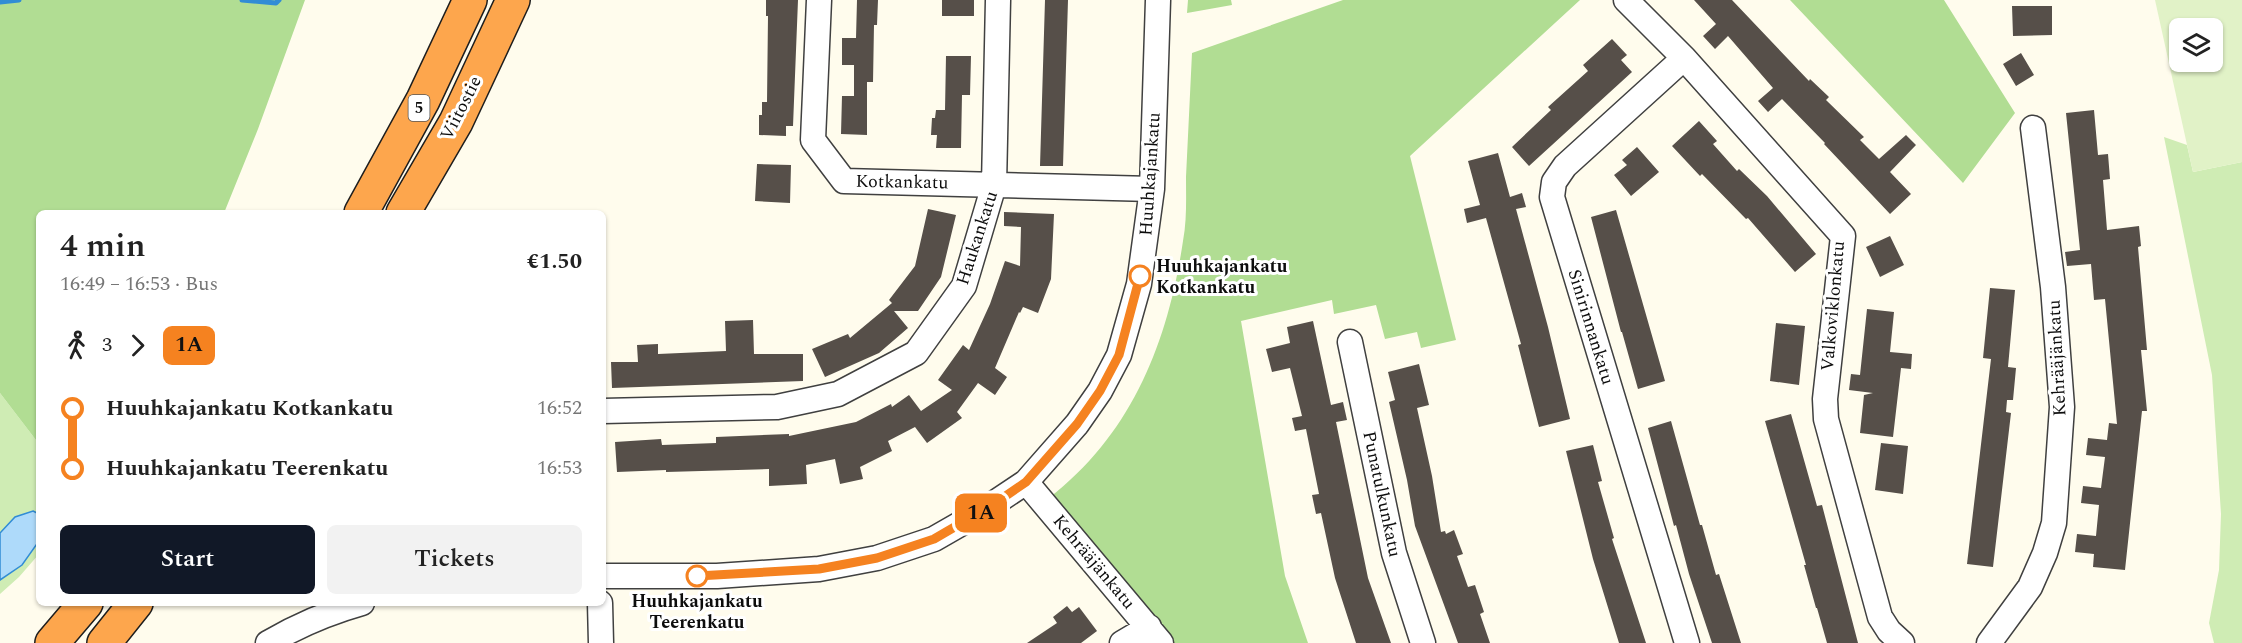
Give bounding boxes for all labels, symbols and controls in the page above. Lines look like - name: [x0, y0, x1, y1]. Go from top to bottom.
- map controls: [2169, 18, 2223, 72]
- button: layers: [2169, 18, 2223, 72]
- street label: Viitostie: [433, 71, 489, 145]
- road number: 5: [408, 95, 430, 121]
- street label: Huuhkajankatu: [1132, 111, 1168, 237]
- street label: Kotkankatu: [855, 168, 949, 196]
- street label: Haukankatu: [949, 187, 1005, 289]
- text: 4 min: [60, 221, 146, 271]
- street label: Valkoviklonkatu: [1814, 240, 1852, 372]
- text: €1.50: [527, 245, 582, 278]
- place label: Huuhkajankatu Kotkankatu: [1156, 253, 1288, 301]
- marker: Huuhkajankatu Kotkankatu: [1129, 265, 1151, 287]
- street label: Sinirinnankatu: [1561, 266, 1621, 388]
- text: 16:49 – 16:53 · Bus: [60, 269, 218, 299]
- street label: Kehrääjänkatu: [2040, 299, 2074, 417]
- icon: walk: [60, 329, 93, 362]
- icon: forward: [121, 329, 154, 362]
- text: 1A: [175, 329, 203, 361]
- text: 3: [102, 330, 112, 360]
- text: Huuhkajankatu Kotkankatu: [106, 392, 393, 425]
- text: 16:52: [537, 393, 582, 423]
- street label: Punatulkunkatu: [1355, 429, 1409, 559]
- text: Huuhkajankatu Teerenkatu: [106, 452, 388, 485]
- text: 16:53: [537, 453, 582, 483]
- line badge: 1A: [954, 494, 1008, 532]
- text: 1A: [967, 497, 995, 529]
- street label: Kehrääjänkatu: [1046, 509, 1142, 615]
- button: Start: [60, 525, 315, 594]
- button: Tickets: [327, 525, 582, 594]
- marker: Huuhkajankatu Teerenkatu: [686, 565, 708, 587]
- place label: Huuhkajankatu Teerenkatu: [631, 588, 763, 636]

